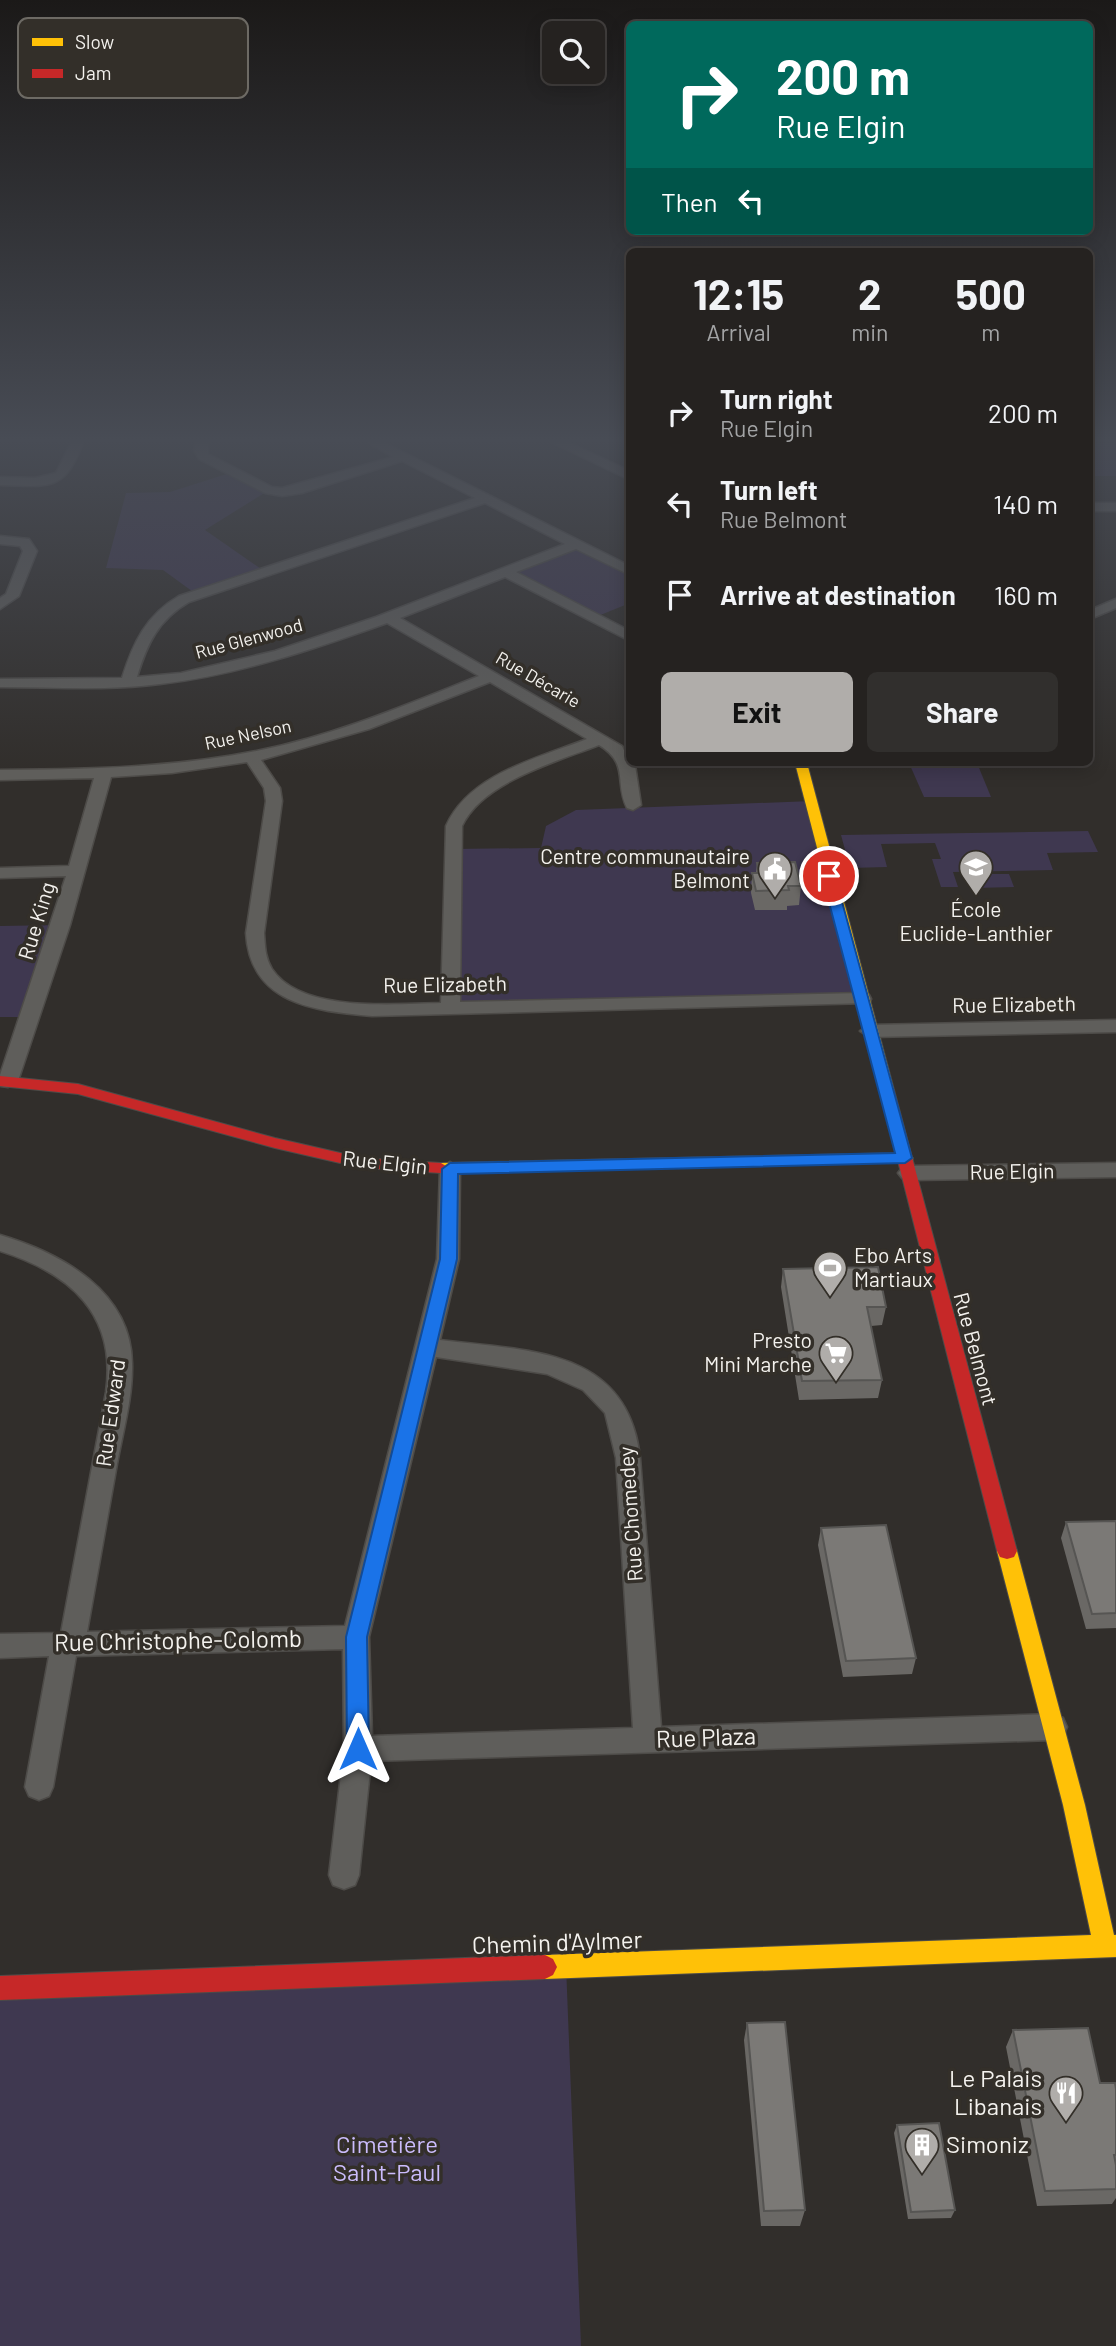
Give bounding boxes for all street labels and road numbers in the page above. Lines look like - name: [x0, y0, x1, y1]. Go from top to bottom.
- street label: Rue Glenwood: [193, 613, 305, 663]
- street label: Rue Décarie: [492, 646, 585, 712]
- street label: Rue Nelson: [202, 714, 293, 754]
- street label: Rue King: [12, 879, 59, 963]
- street label: Rue Elizabeth: [383, 970, 507, 997]
- street label: Rue Elizabeth: [952, 990, 1076, 1017]
- street label: Rue Elgin: [342, 1145, 429, 1178]
- street label: Rue Elgin: [969, 1157, 1055, 1184]
- street label: Rue Belmont: [949, 1289, 1004, 1408]
- street label: Rue Edward: [90, 1357, 129, 1468]
- street label: Rue Chomedey: [612, 1445, 647, 1582]
- street label: Rue Christophe-Colomb: [54, 1623, 302, 1656]
- street label: Rue Plaza: [655, 1720, 756, 1753]
- street label: Chemin d'Aylmer: [471, 1924, 643, 1959]

